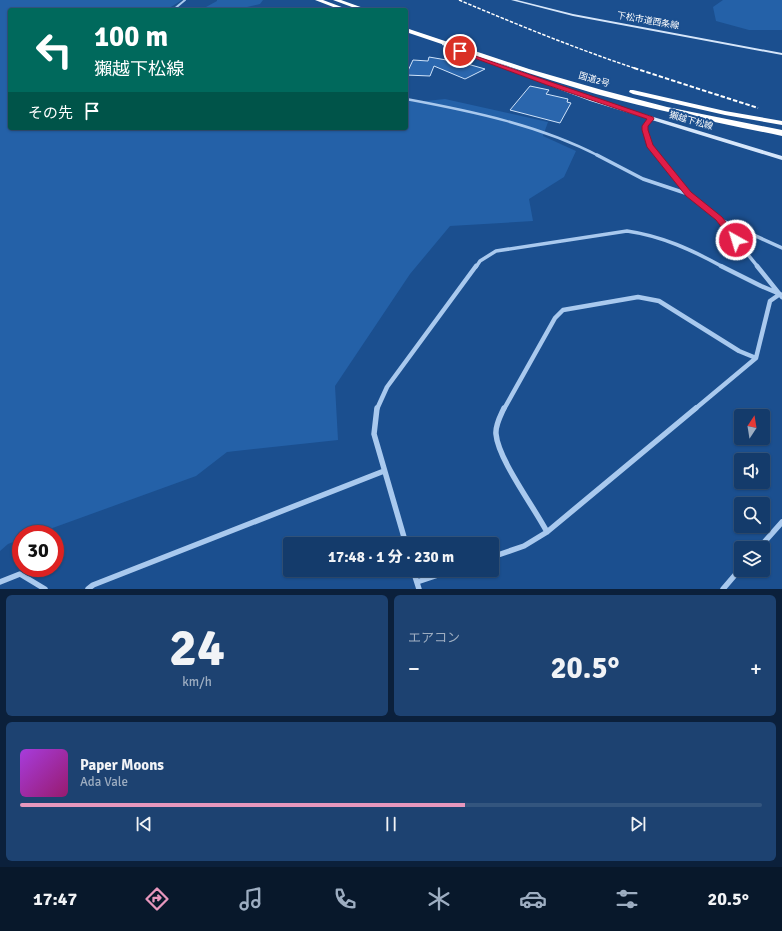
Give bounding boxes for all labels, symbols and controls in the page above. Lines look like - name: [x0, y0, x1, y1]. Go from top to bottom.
- street label: 下松市道西条線: [616, 10, 681, 32]
- text: 100 m: [94, 20, 168, 54]
- icon: left: [28, 24, 80, 76]
- pin: [443, 34, 477, 68]
- icon: arrive: [449, 40, 471, 62]
- text: 獺越下松線: [94, 58, 184, 80]
- street label: 国道2号: [577, 70, 611, 90]
- icon: arrive: [81, 100, 103, 122]
- text: その先: [28, 104, 73, 122]
- street label: 獺越下松線: [668, 110, 715, 133]
- position arrow: [715, 219, 757, 261]
- north arrow: [734, 409, 770, 445]
- map controls: [734, 409, 770, 577]
- button: sound: [734, 453, 770, 489]
- button: search: [734, 497, 770, 533]
- speed limit sign: 30: [12, 525, 64, 577]
- button: layers: [734, 541, 770, 577]
- text: 17:48 · 1 分 · 230 m: [328, 548, 454, 566]
- text: 24: [169, 616, 225, 680]
- text: エアコン: [408, 630, 460, 646]
- text: 20.5°: [550, 650, 620, 687]
- text: −: [408, 655, 420, 682]
- text: +: [750, 655, 762, 682]
- text: km/h: [182, 674, 212, 690]
- text: Paper Moons: [80, 756, 164, 774]
- text: Ada Vale: [80, 774, 128, 790]
- icon: previous: [133, 813, 155, 835]
- icon: pause: [380, 813, 402, 835]
- icon: next: [627, 813, 649, 835]
- icon: directions: [143, 885, 171, 913]
- icon: music: [237, 885, 265, 913]
- icon: phone: [331, 885, 359, 913]
- icon: climate: [425, 885, 453, 913]
- icon: car: [519, 885, 547, 913]
- icon: filters: [613, 885, 641, 913]
- text: 17:47: [33, 888, 77, 910]
- text: 20.5°: [707, 888, 749, 910]

